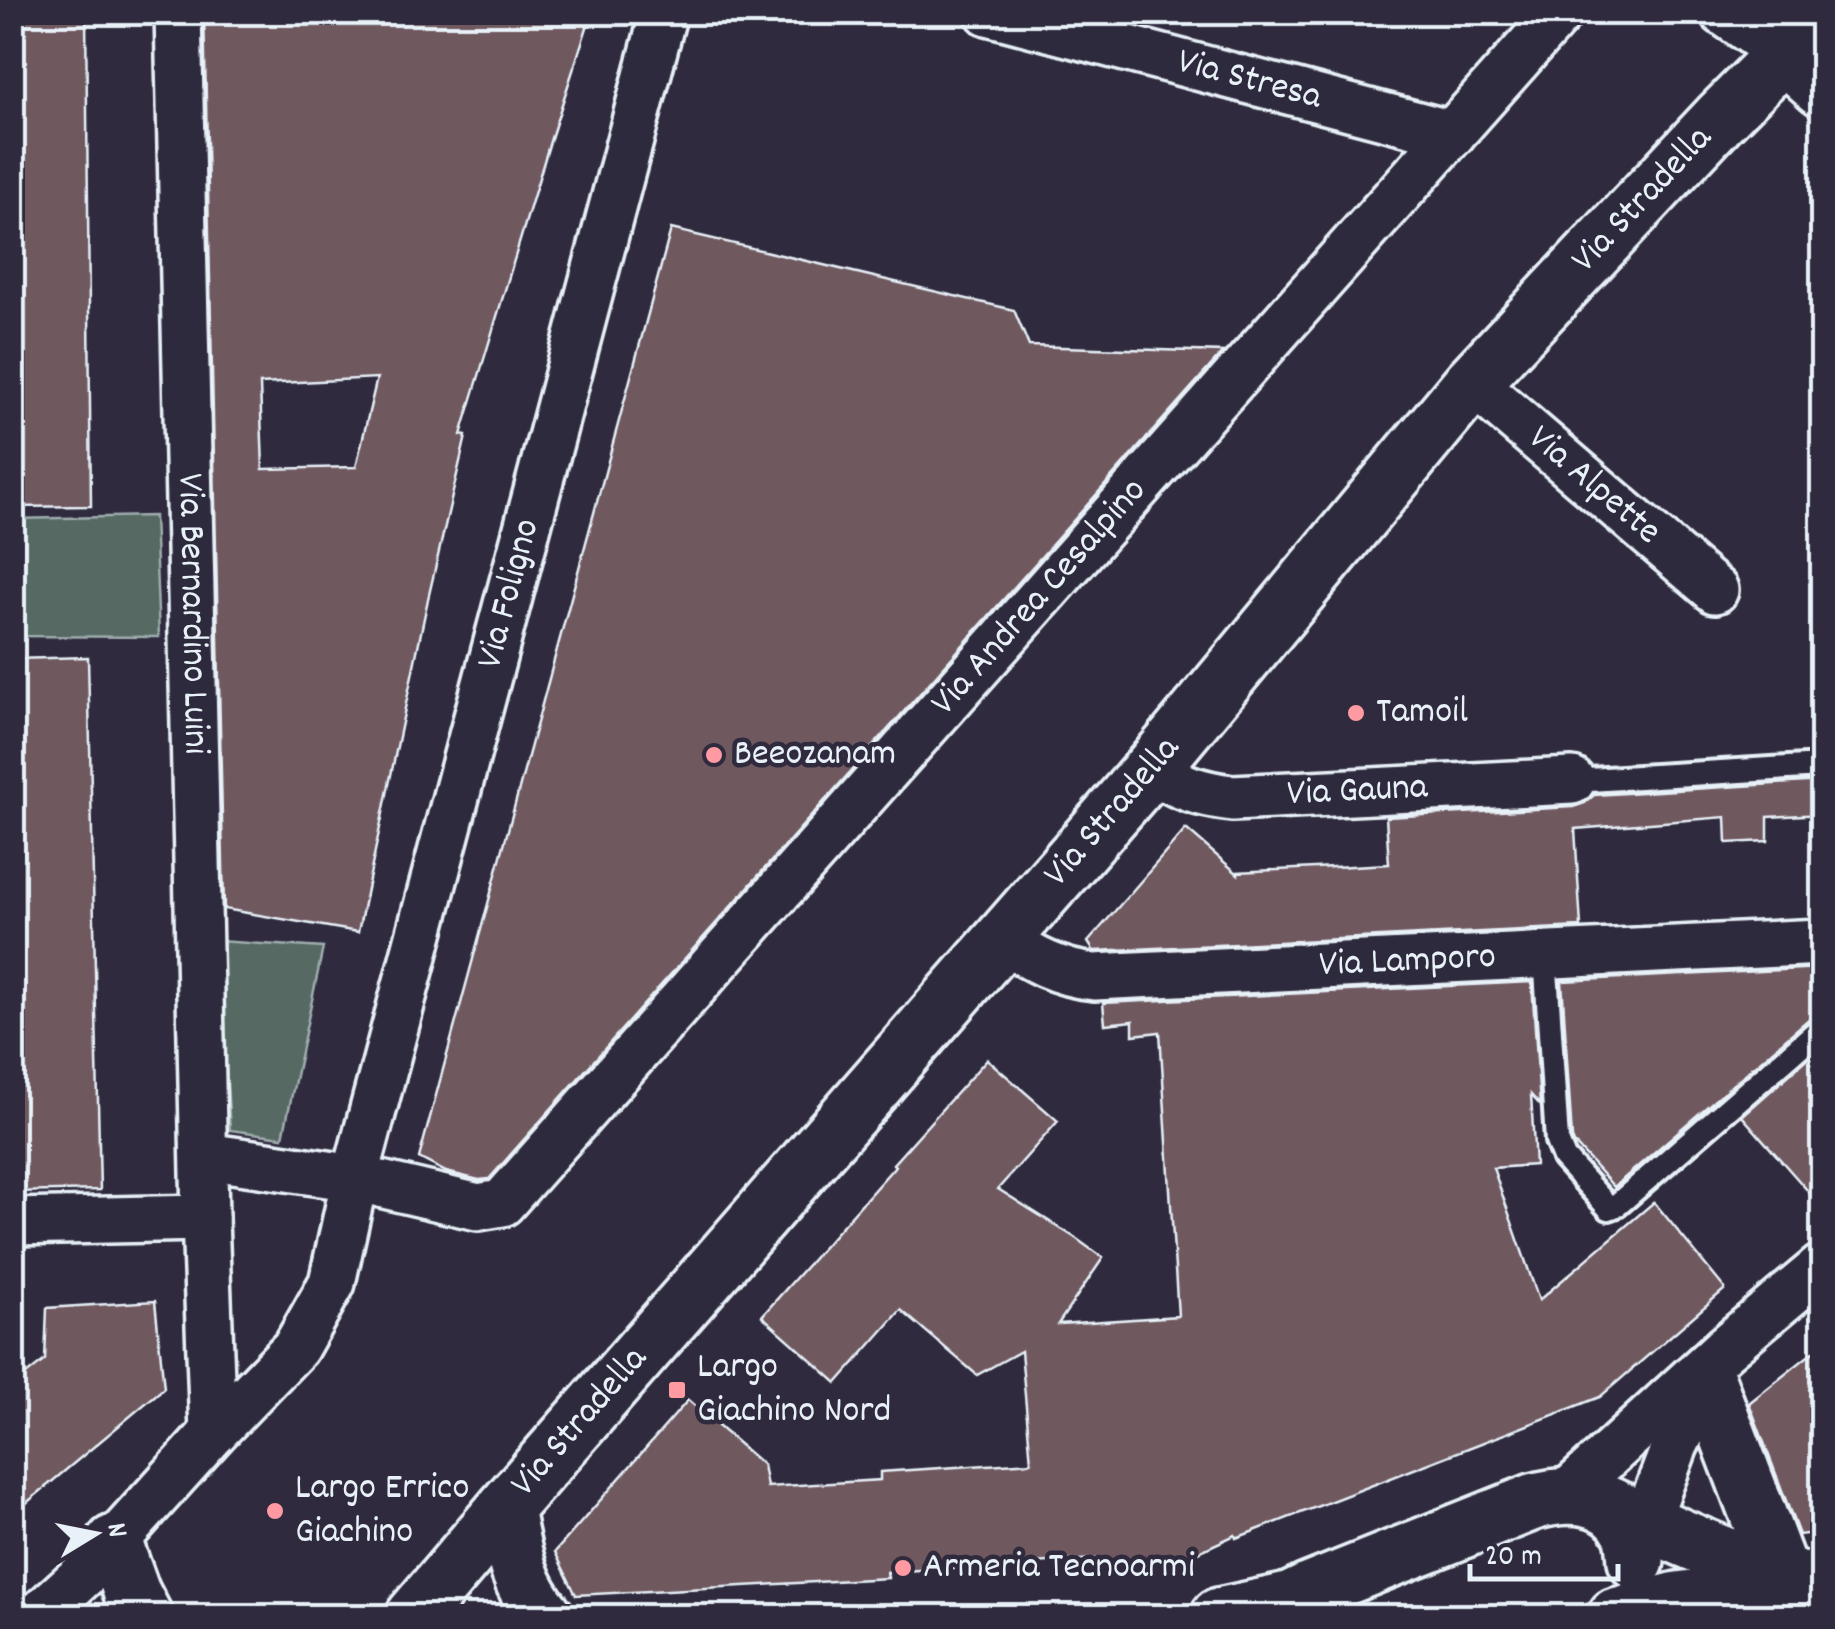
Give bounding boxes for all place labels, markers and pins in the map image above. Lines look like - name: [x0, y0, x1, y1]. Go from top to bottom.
- place label: Tamoil: [1376, 686, 1468, 741]
- marker: Tamoil: [1345, 702, 1367, 724]
- place label: Beeozanam: [734, 728, 896, 783]
- marker: Beeozanam: [703, 744, 725, 766]
- place label: Largo Giachino Nord: [697, 1341, 891, 1440]
- marker: Largo Giachino Nord: [666, 1379, 688, 1401]
- place label: Largo Errico Giachino: [295, 1462, 469, 1561]
- marker: Largo Errico Giachino: [264, 1500, 286, 1522]
- place label: Armeria Tecnoarmi: [923, 1541, 1195, 1596]
- marker: Armeria Tecnoarmi: [892, 1557, 914, 1579]

